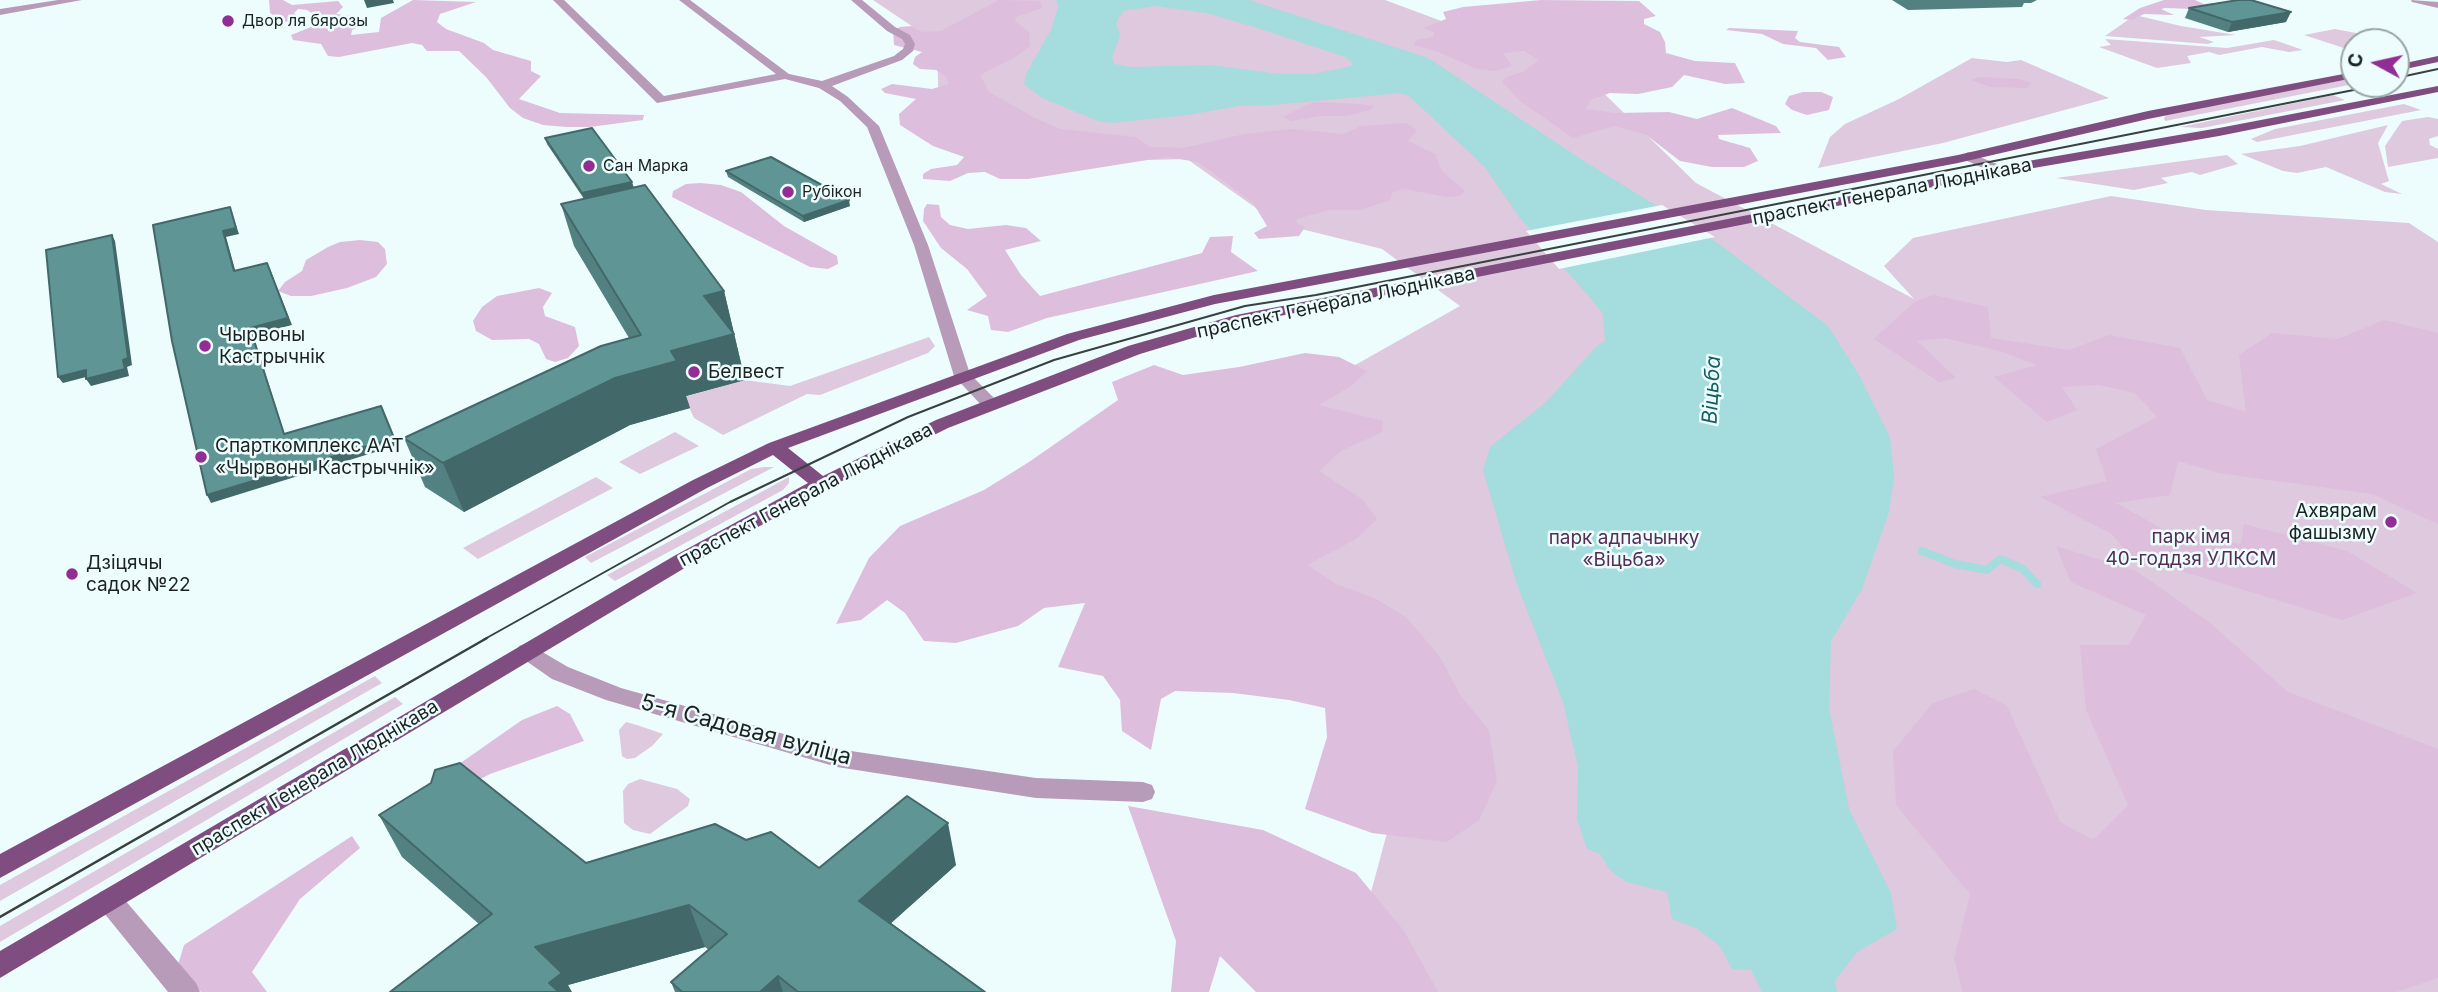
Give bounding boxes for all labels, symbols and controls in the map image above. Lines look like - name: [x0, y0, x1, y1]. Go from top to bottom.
- place label: Двор ля бярозы: [242, 11, 368, 31]
- marker: Двор ля бярозы: [220, 13, 236, 29]
- north arrow: [2340, 28, 2410, 98]
- text: С: [2343, 52, 2368, 69]
- street label: праспект Генерала Люднікава: [1750, 154, 2034, 230]
- place label: Сан Марка: [603, 156, 689, 176]
- marker: Сан Марка: [581, 158, 597, 174]
- place label: Рубікон: [802, 182, 862, 202]
- marker: Рубікон: [780, 184, 796, 200]
- street label: праспект Генерала Люднікава: [1195, 262, 1477, 344]
- place label: Чырвоны Кастрычнік: [219, 324, 325, 368]
- marker: Чырвоны Кастрычнік: [197, 338, 213, 354]
- water label: Віцьба: [1698, 355, 1726, 425]
- place label: Белвест: [708, 361, 784, 383]
- marker: Белвест: [686, 364, 702, 380]
- street label: праспект Генерала Люднікава: [675, 418, 937, 572]
- place label: Спарткомплекс ААТ «Чырвоны Кастрычнік»: [215, 435, 435, 479]
- marker: Спарткомплекс ААТ «Чырвоны Кастрычнік»: [193, 449, 209, 465]
- place label: Ахвярам фашызму: [2289, 500, 2377, 544]
- marker: Ахвярам фашызму: [2383, 514, 2399, 530]
- park label: парк імя 40-годдзя УЛКСМ: [2106, 526, 2276, 570]
- park label: парк адпачынку «Віцьба»: [1549, 527, 1699, 571]
- place label: Дзіцячы садок №22: [86, 552, 191, 596]
- marker: Дзіцячы садок №22: [64, 566, 80, 582]
- street label: 5-я Садовая вуліца: [638, 689, 854, 771]
- street label: праспект Генерала Люднікава: [187, 695, 443, 861]

